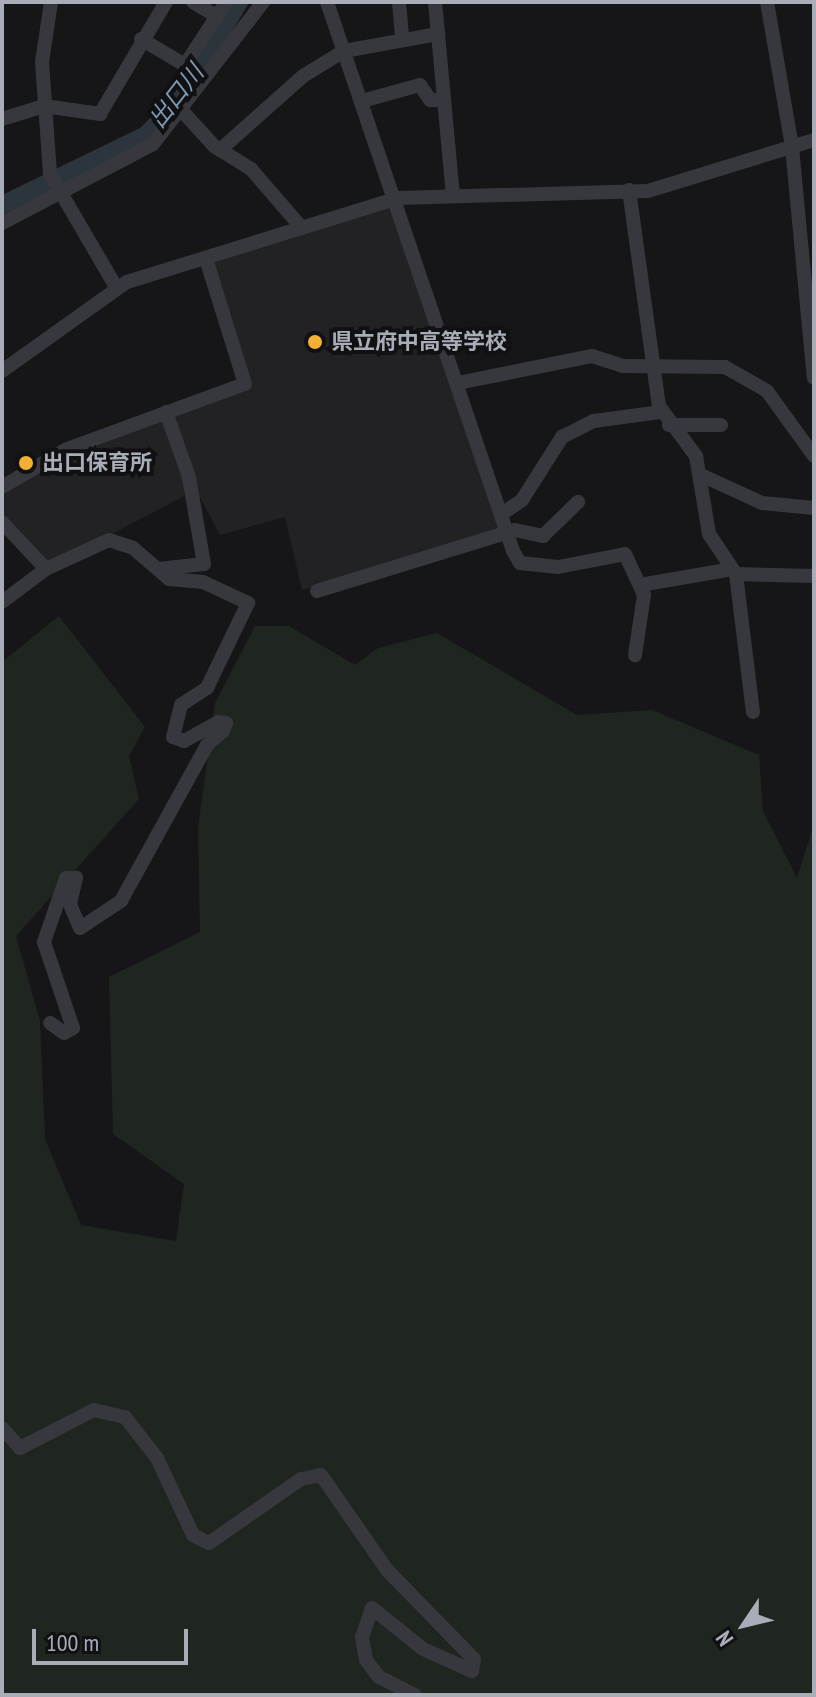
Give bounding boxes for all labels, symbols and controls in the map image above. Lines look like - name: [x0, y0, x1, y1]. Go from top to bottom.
- water label: 出口川: [142, 59, 210, 133]
- place label: 県立府中高等学校: [331, 329, 507, 355]
- marker: 県立府中高等学校: [306, 333, 324, 351]
- place label: 出口保育所: [42, 450, 152, 476]
- marker: 出口保育所: [17, 454, 35, 472]
- north arrow: [704, 1585, 784, 1665]
- scale bar: [36, 1613, 192, 1663]
- text: N: [709, 1626, 739, 1652]
- text: 100 m: [46, 1627, 99, 1658]

